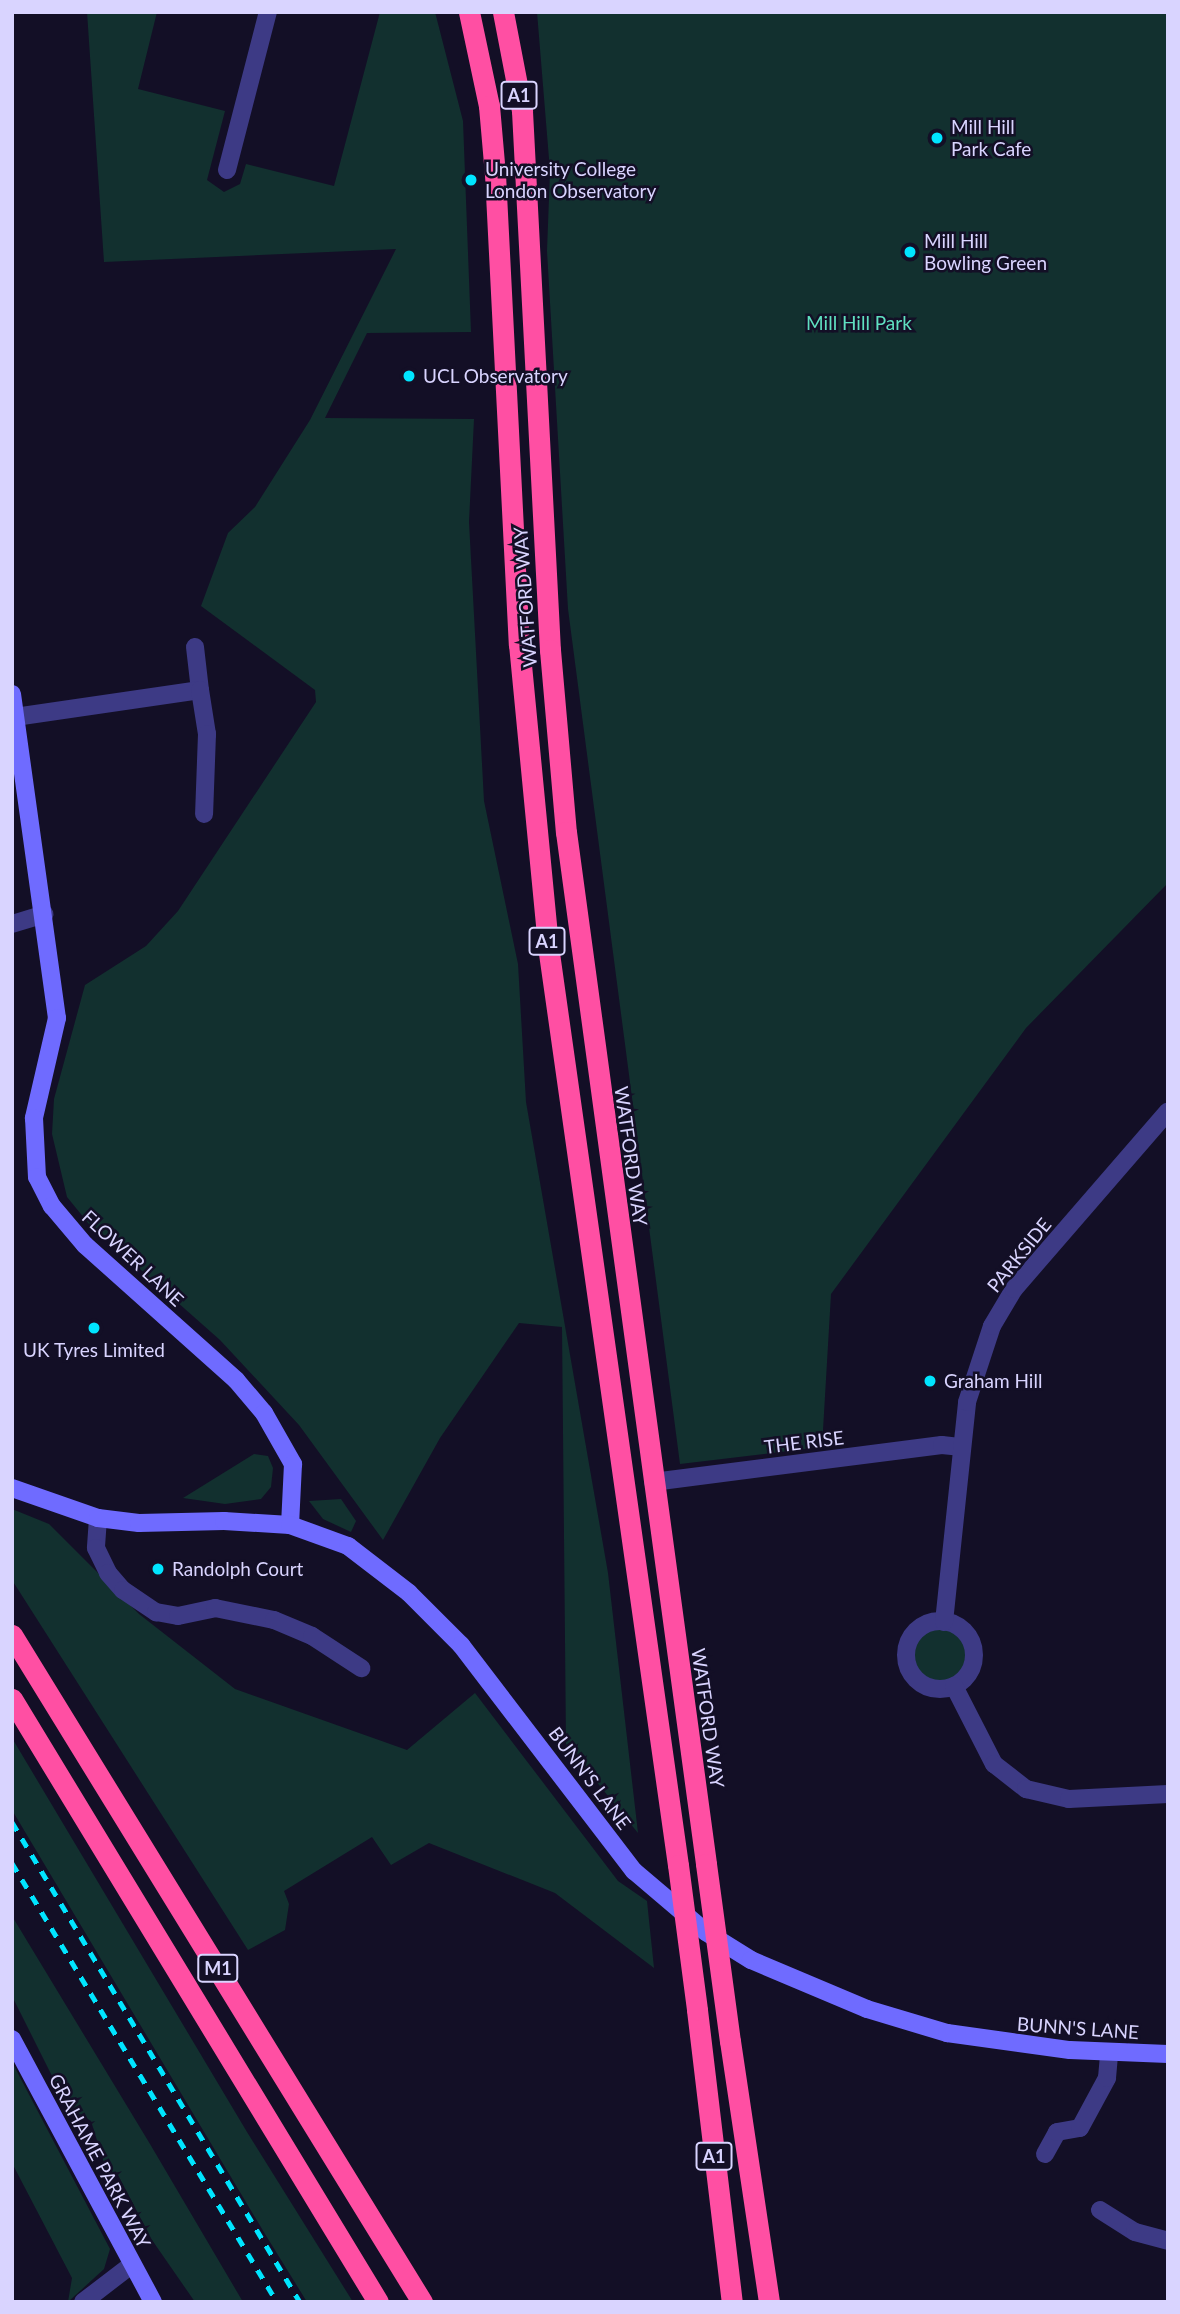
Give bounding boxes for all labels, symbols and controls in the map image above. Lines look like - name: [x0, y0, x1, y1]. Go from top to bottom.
- road number: A1: [500, 80, 538, 110]
- place label: Mill Hill Park Cafe: [951, 116, 1031, 160]
- marker: Mill Hill Park Cafe: [929, 130, 945, 146]
- place label: University College London Observatory: [485, 158, 656, 202]
- marker: University College London Observatory: [463, 172, 479, 188]
- place label: Mill Hill Bowling Green: [924, 230, 1047, 274]
- marker: Mill Hill Bowling Green: [902, 244, 918, 260]
- park label: Mill Hill Park: [806, 312, 912, 334]
- place label: UCL Observatory: [423, 365, 568, 387]
- marker: UCL Observatory: [401, 368, 417, 384]
- street label: WATFORD WAY: [509, 526, 541, 668]
- road number: A1: [528, 926, 566, 956]
- street label: WATFORD WAY: [610, 1085, 652, 1227]
- street label: FLOWER LANE: [78, 1205, 188, 1311]
- street label: PARKSIDE: [982, 1213, 1056, 1297]
- marker: UK Tyres Limited: [86, 1320, 102, 1336]
- place label: UK Tyres Limited: [23, 1339, 165, 1361]
- place label: Graham Hill: [944, 1370, 1042, 1392]
- marker: Graham Hill: [922, 1373, 938, 1389]
- street label: THE RISE: [763, 1426, 845, 1458]
- place label: Randolph Court: [172, 1558, 303, 1580]
- marker: Randolph Court: [150, 1561, 166, 1577]
- street label: WATFORD WAY: [687, 1647, 729, 1789]
- street label: BUNN'S LANE: [544, 1722, 636, 1834]
- road number: M1: [197, 1954, 239, 1982]
- street label: BUNN'S LANE: [1016, 2012, 1140, 2044]
- street label: GRAHAME PARK WAY: [44, 2070, 156, 2252]
- road number: A1: [695, 2142, 733, 2170]

